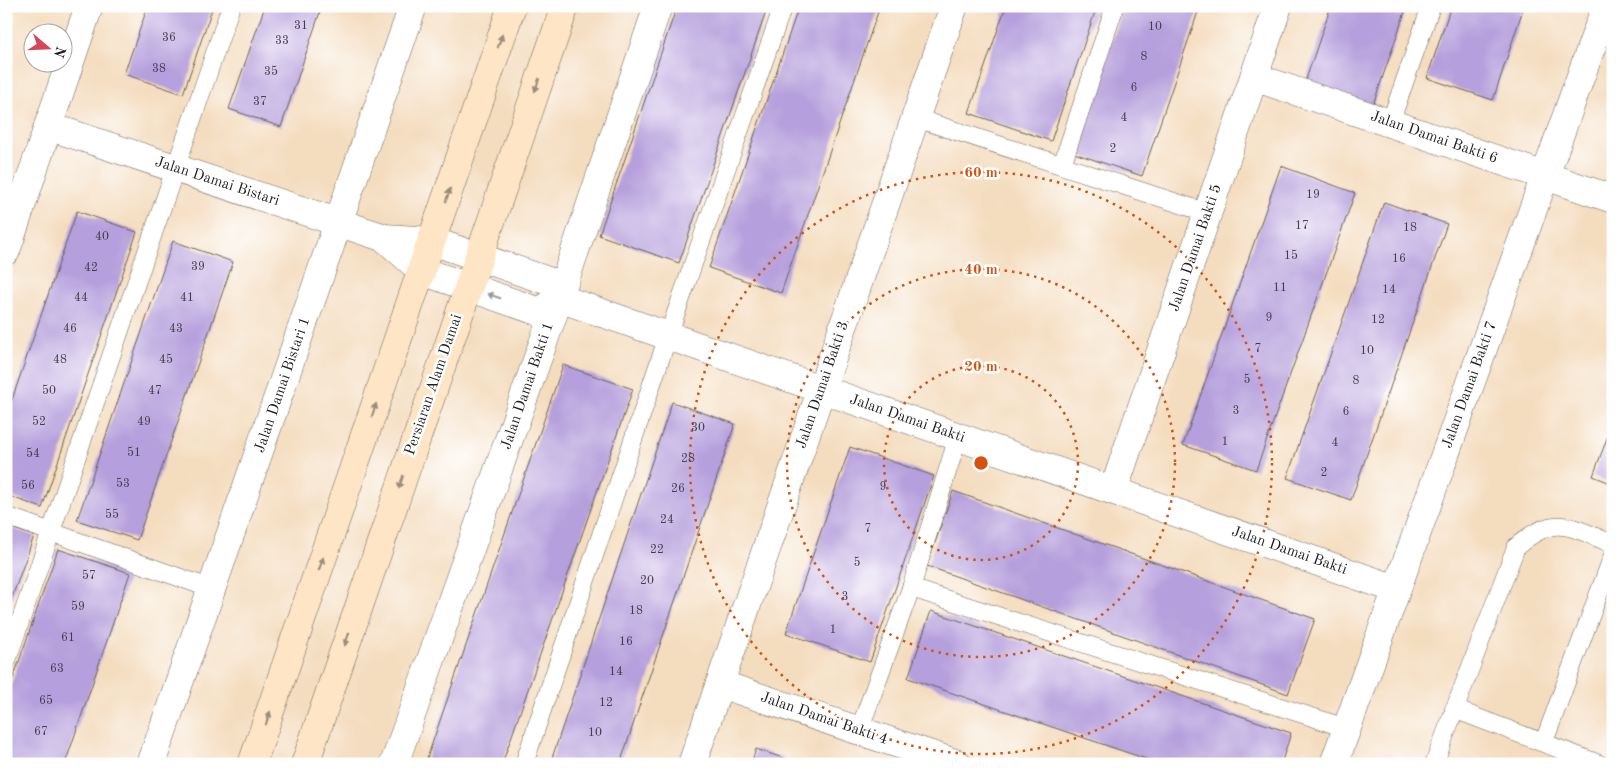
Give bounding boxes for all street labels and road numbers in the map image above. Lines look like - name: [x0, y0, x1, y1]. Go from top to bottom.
- street label: Jalan Damai Bakti 6: [1368, 109, 1500, 167]
- street label: Jalan Damai Bistari: [153, 155, 281, 209]
- street label: Jalan Damai Bakti 5: [1167, 182, 1225, 314]
- street label: Persiaran Alam Damai: [403, 313, 465, 457]
- street label: Jalan Damai Bistari 1: [253, 315, 313, 455]
- street label: Jalan Damai Bakti 3: [794, 319, 852, 451]
- street label: Jalan Damai Bakti 1: [499, 320, 557, 452]
- street label: Jalan Damai Bakti 7: [1440, 320, 1500, 450]
- street label: Jalan Damai Bakti: [847, 392, 967, 446]
- street label: Jalan Damai Bakti: [1229, 524, 1349, 578]
- street label: Jalan Damai Bakti 4: [758, 690, 890, 748]

